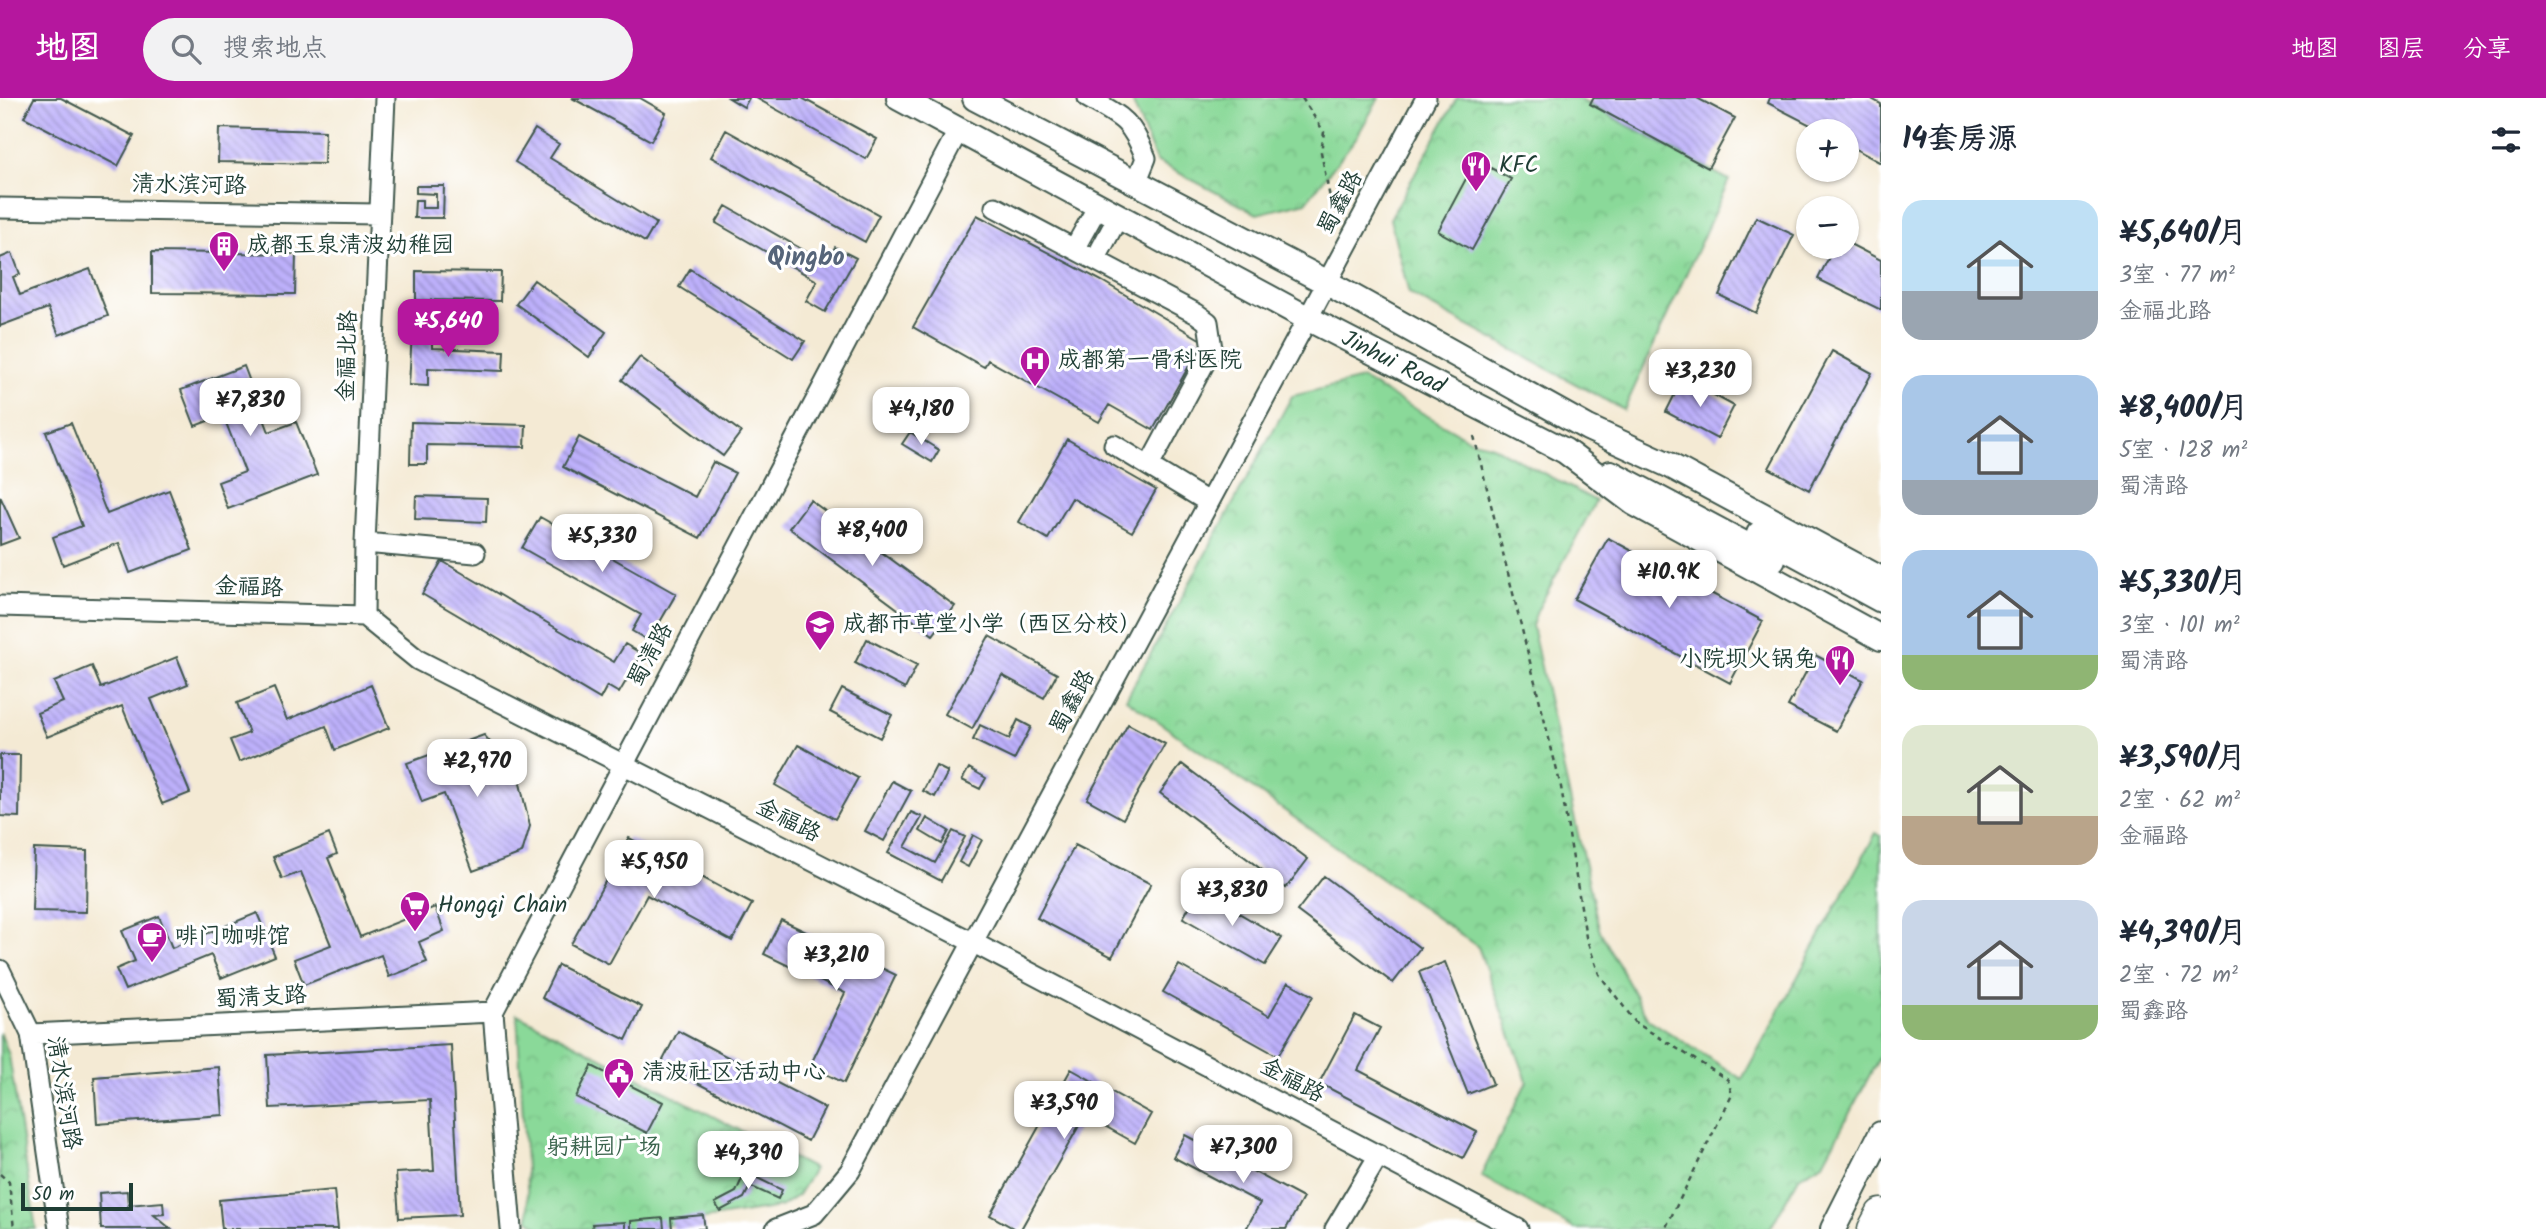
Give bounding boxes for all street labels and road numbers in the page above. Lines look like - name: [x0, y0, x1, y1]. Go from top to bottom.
- street label: 蜀鑫路: [1309, 164, 1373, 242]
- street label: 清水滨河路: [131, 167, 247, 205]
- street label: 金福北路: [328, 309, 368, 403]
- street label: Jinhui Road: [1335, 321, 1452, 405]
- street label: 金福路: [214, 569, 284, 607]
- street label: 蜀清路: [619, 616, 683, 694]
- street label: 蜀鑫路: [1041, 663, 1105, 741]
- street label: 金福路: [749, 789, 827, 853]
- street label: 蜀清支路: [214, 978, 308, 1018]
- street label: 清水滨河路: [36, 1033, 90, 1153]
- street label: 金福路: [1253, 1049, 1331, 1113]

